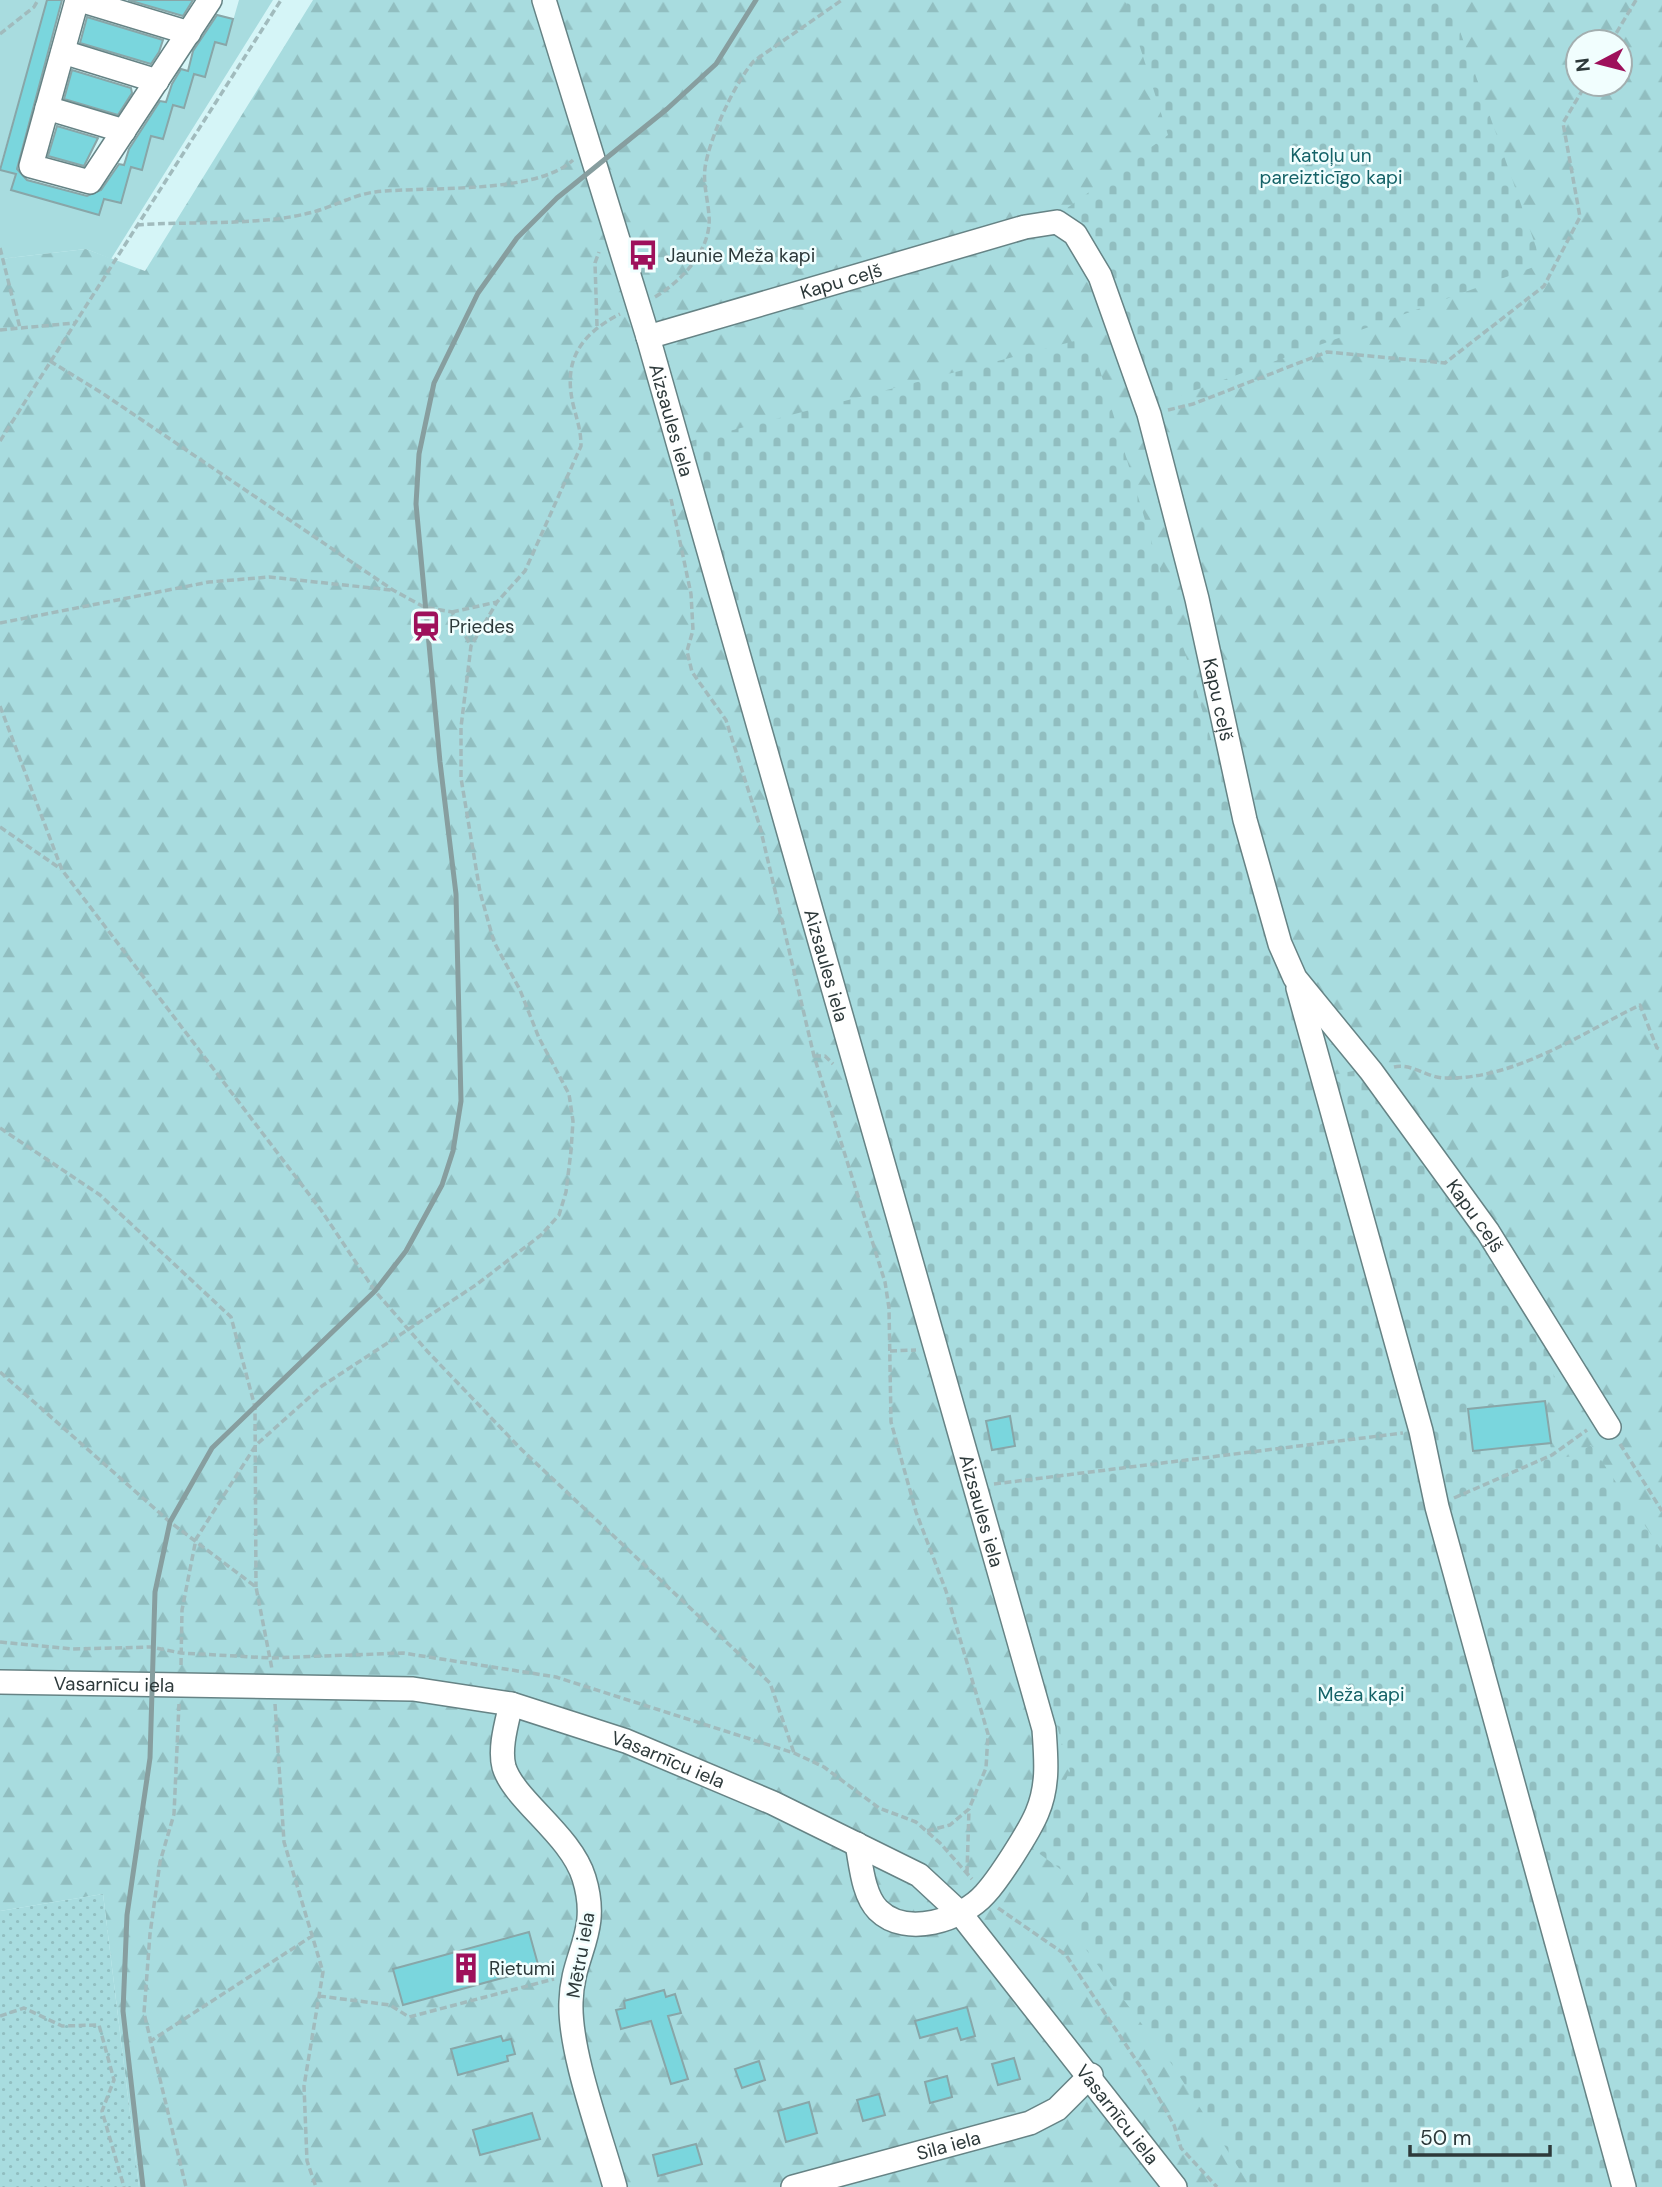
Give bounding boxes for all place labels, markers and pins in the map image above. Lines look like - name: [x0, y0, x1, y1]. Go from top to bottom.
- bus stop icon: Jaunie Meža kapi: [626, 238, 660, 272]
- place label: Jaunie Meža kapi: [666, 243, 815, 268]
- station icon: Priedes: [409, 609, 443, 643]
- place label: Priedes: [449, 614, 515, 639]
- building icon: Rietumi: [449, 1951, 483, 1985]
- place label: Rietumi: [489, 1956, 555, 1981]

